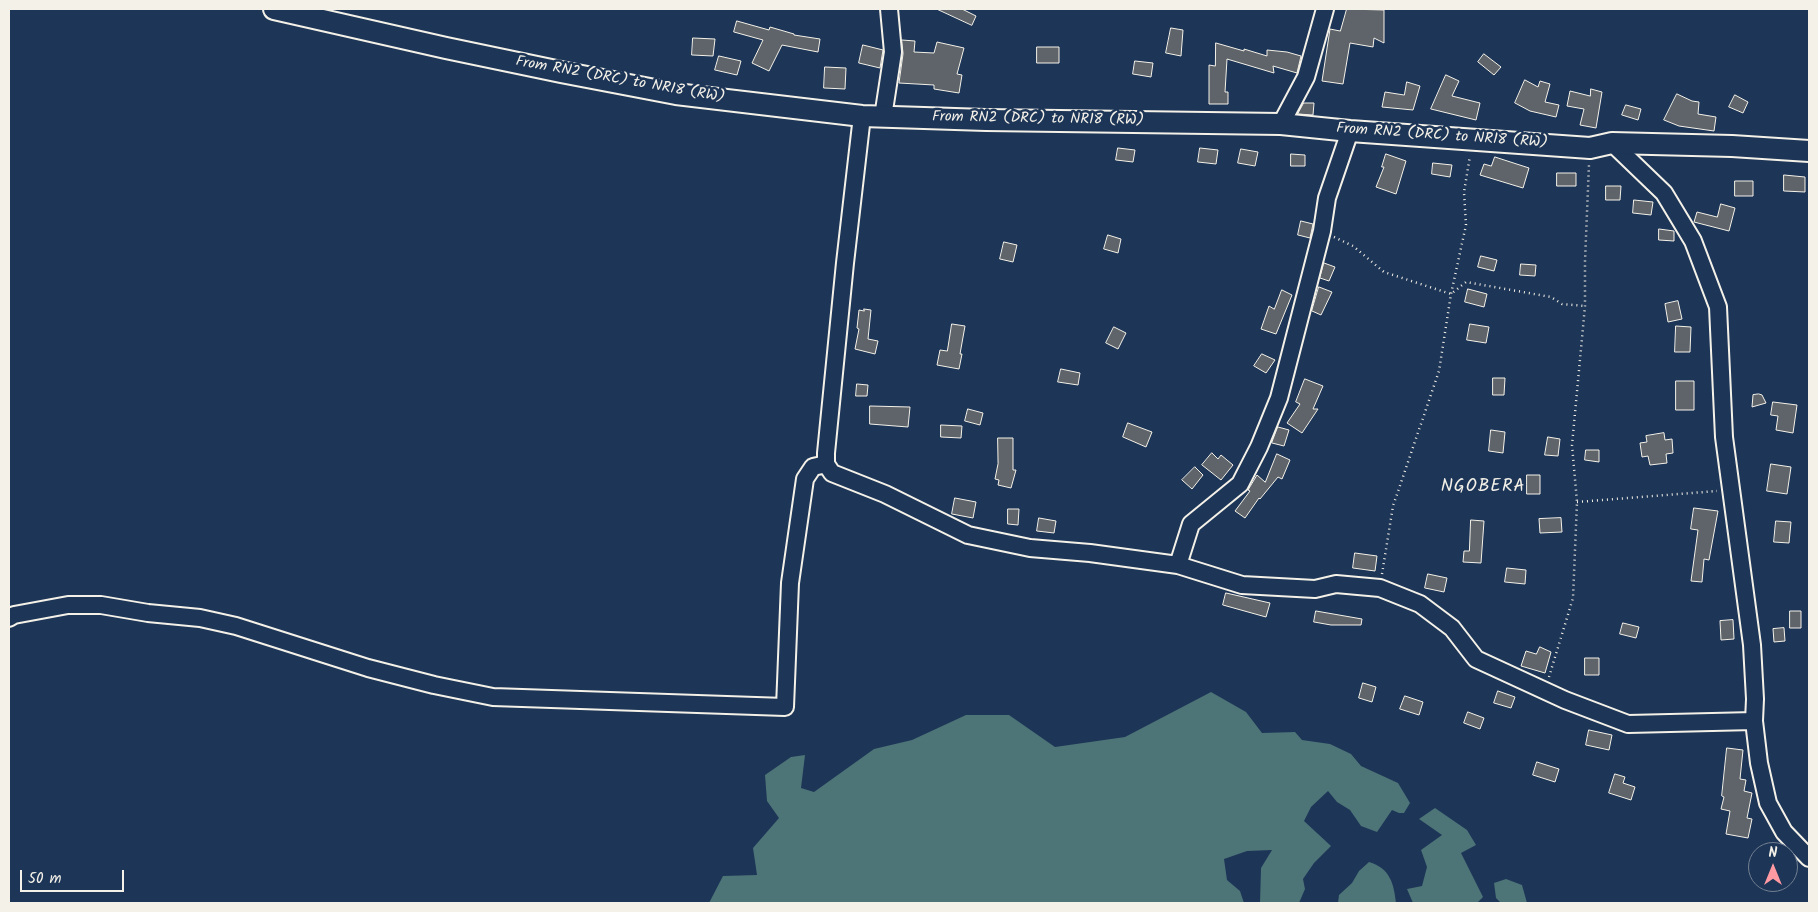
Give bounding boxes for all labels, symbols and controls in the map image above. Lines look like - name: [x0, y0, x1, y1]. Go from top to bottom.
- street label: From RN2 (DRC) to NR18 (RW): [514, 54, 726, 108]
- street label: From RN2 (DRC) to NR18 (RW): [932, 109, 1144, 131]
- street label: From RN2 (DRC) to NR18 (RW): [1336, 121, 1548, 153]
- district label: NGOBERA: [1440, 477, 1526, 499]
- north arrow: [1748, 842, 1798, 892]
- text: N: [1769, 842, 1777, 864]
- scale bar: [22, 860, 126, 892]
- text: 50 m: [28, 867, 62, 891]

